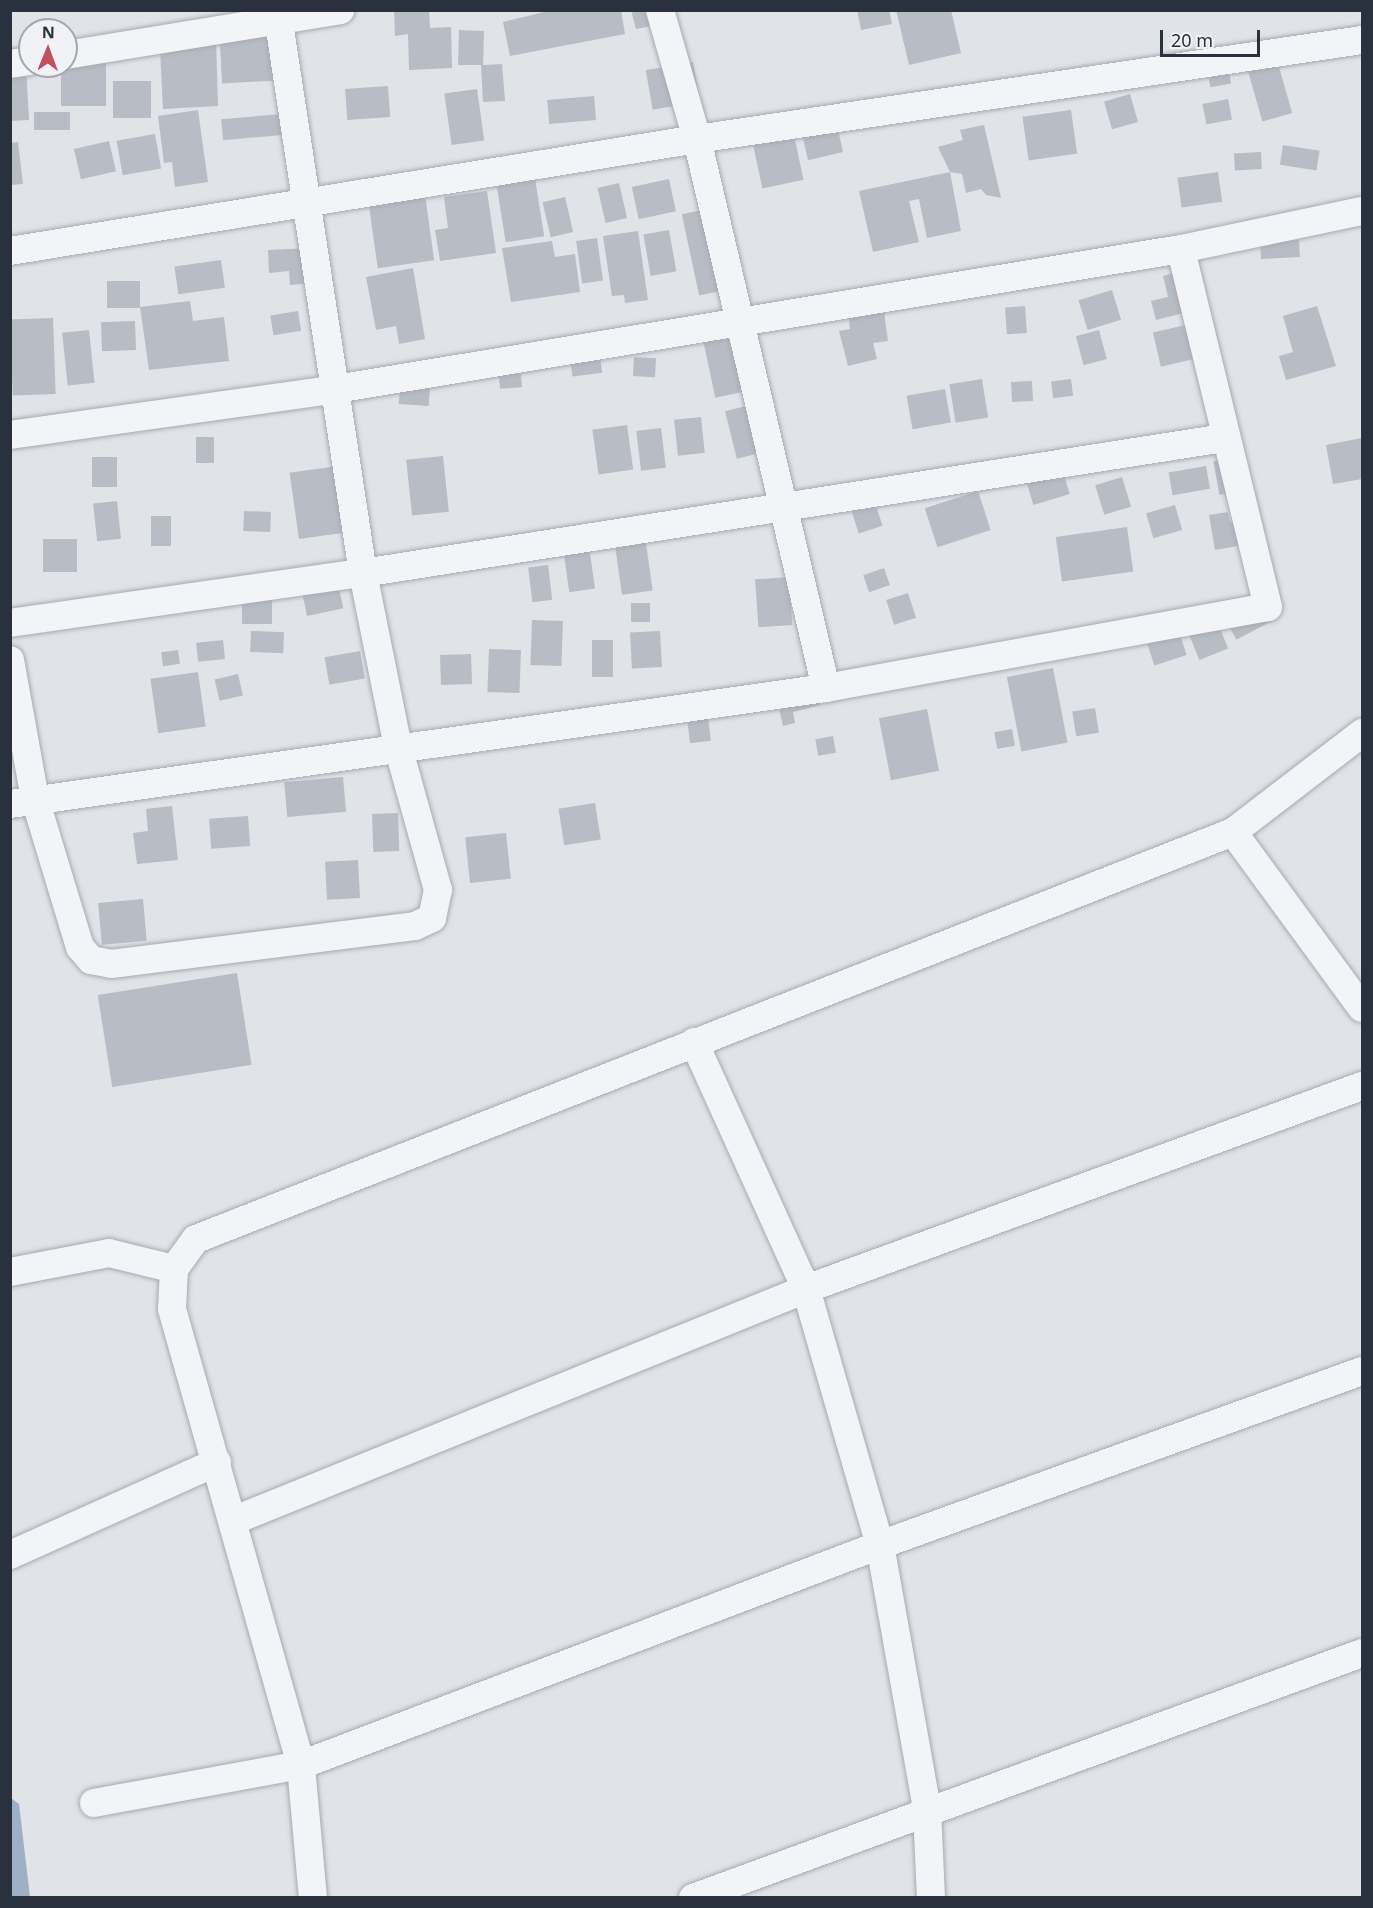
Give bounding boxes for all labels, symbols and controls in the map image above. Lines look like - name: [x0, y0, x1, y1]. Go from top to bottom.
- north arrow: [18, 18, 78, 78]
- scale bar: [1163, 18, 1264, 56]
- text: N: [42, 21, 55, 43]
- text: 20 m: [1171, 28, 1213, 52]

